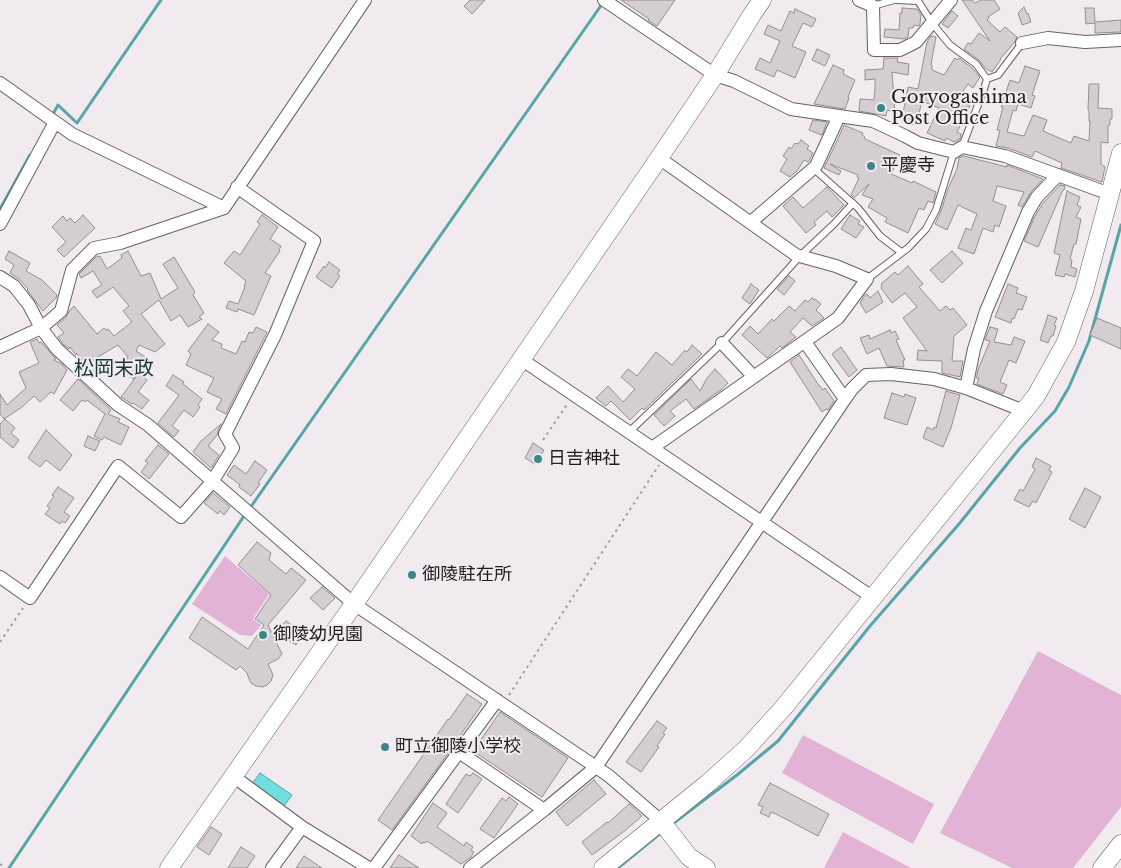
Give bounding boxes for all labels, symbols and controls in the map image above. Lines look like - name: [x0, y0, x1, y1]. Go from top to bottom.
- place label: Goryogashima Post Office: [891, 87, 1027, 130]
- marker: Goryogashima Post Office: [875, 102, 887, 114]
- place label: 平慶寺: [881, 155, 935, 177]
- marker: 平慶寺: [865, 160, 877, 172]
- district label: 松岡末政: [74, 357, 154, 381]
- place label: 日吉神社: [548, 448, 620, 470]
- marker: 日吉神社: [532, 453, 544, 465]
- place label: 御陵駐在所: [422, 564, 512, 586]
- marker: 御陵駐在所: [406, 569, 418, 581]
- place label: 御陵幼児園: [273, 624, 363, 646]
- marker: 御陵幼児園: [257, 629, 269, 641]
- place label: 町立御陵小学校: [395, 736, 521, 758]
- marker: 町立御陵小学校: [379, 741, 391, 753]

